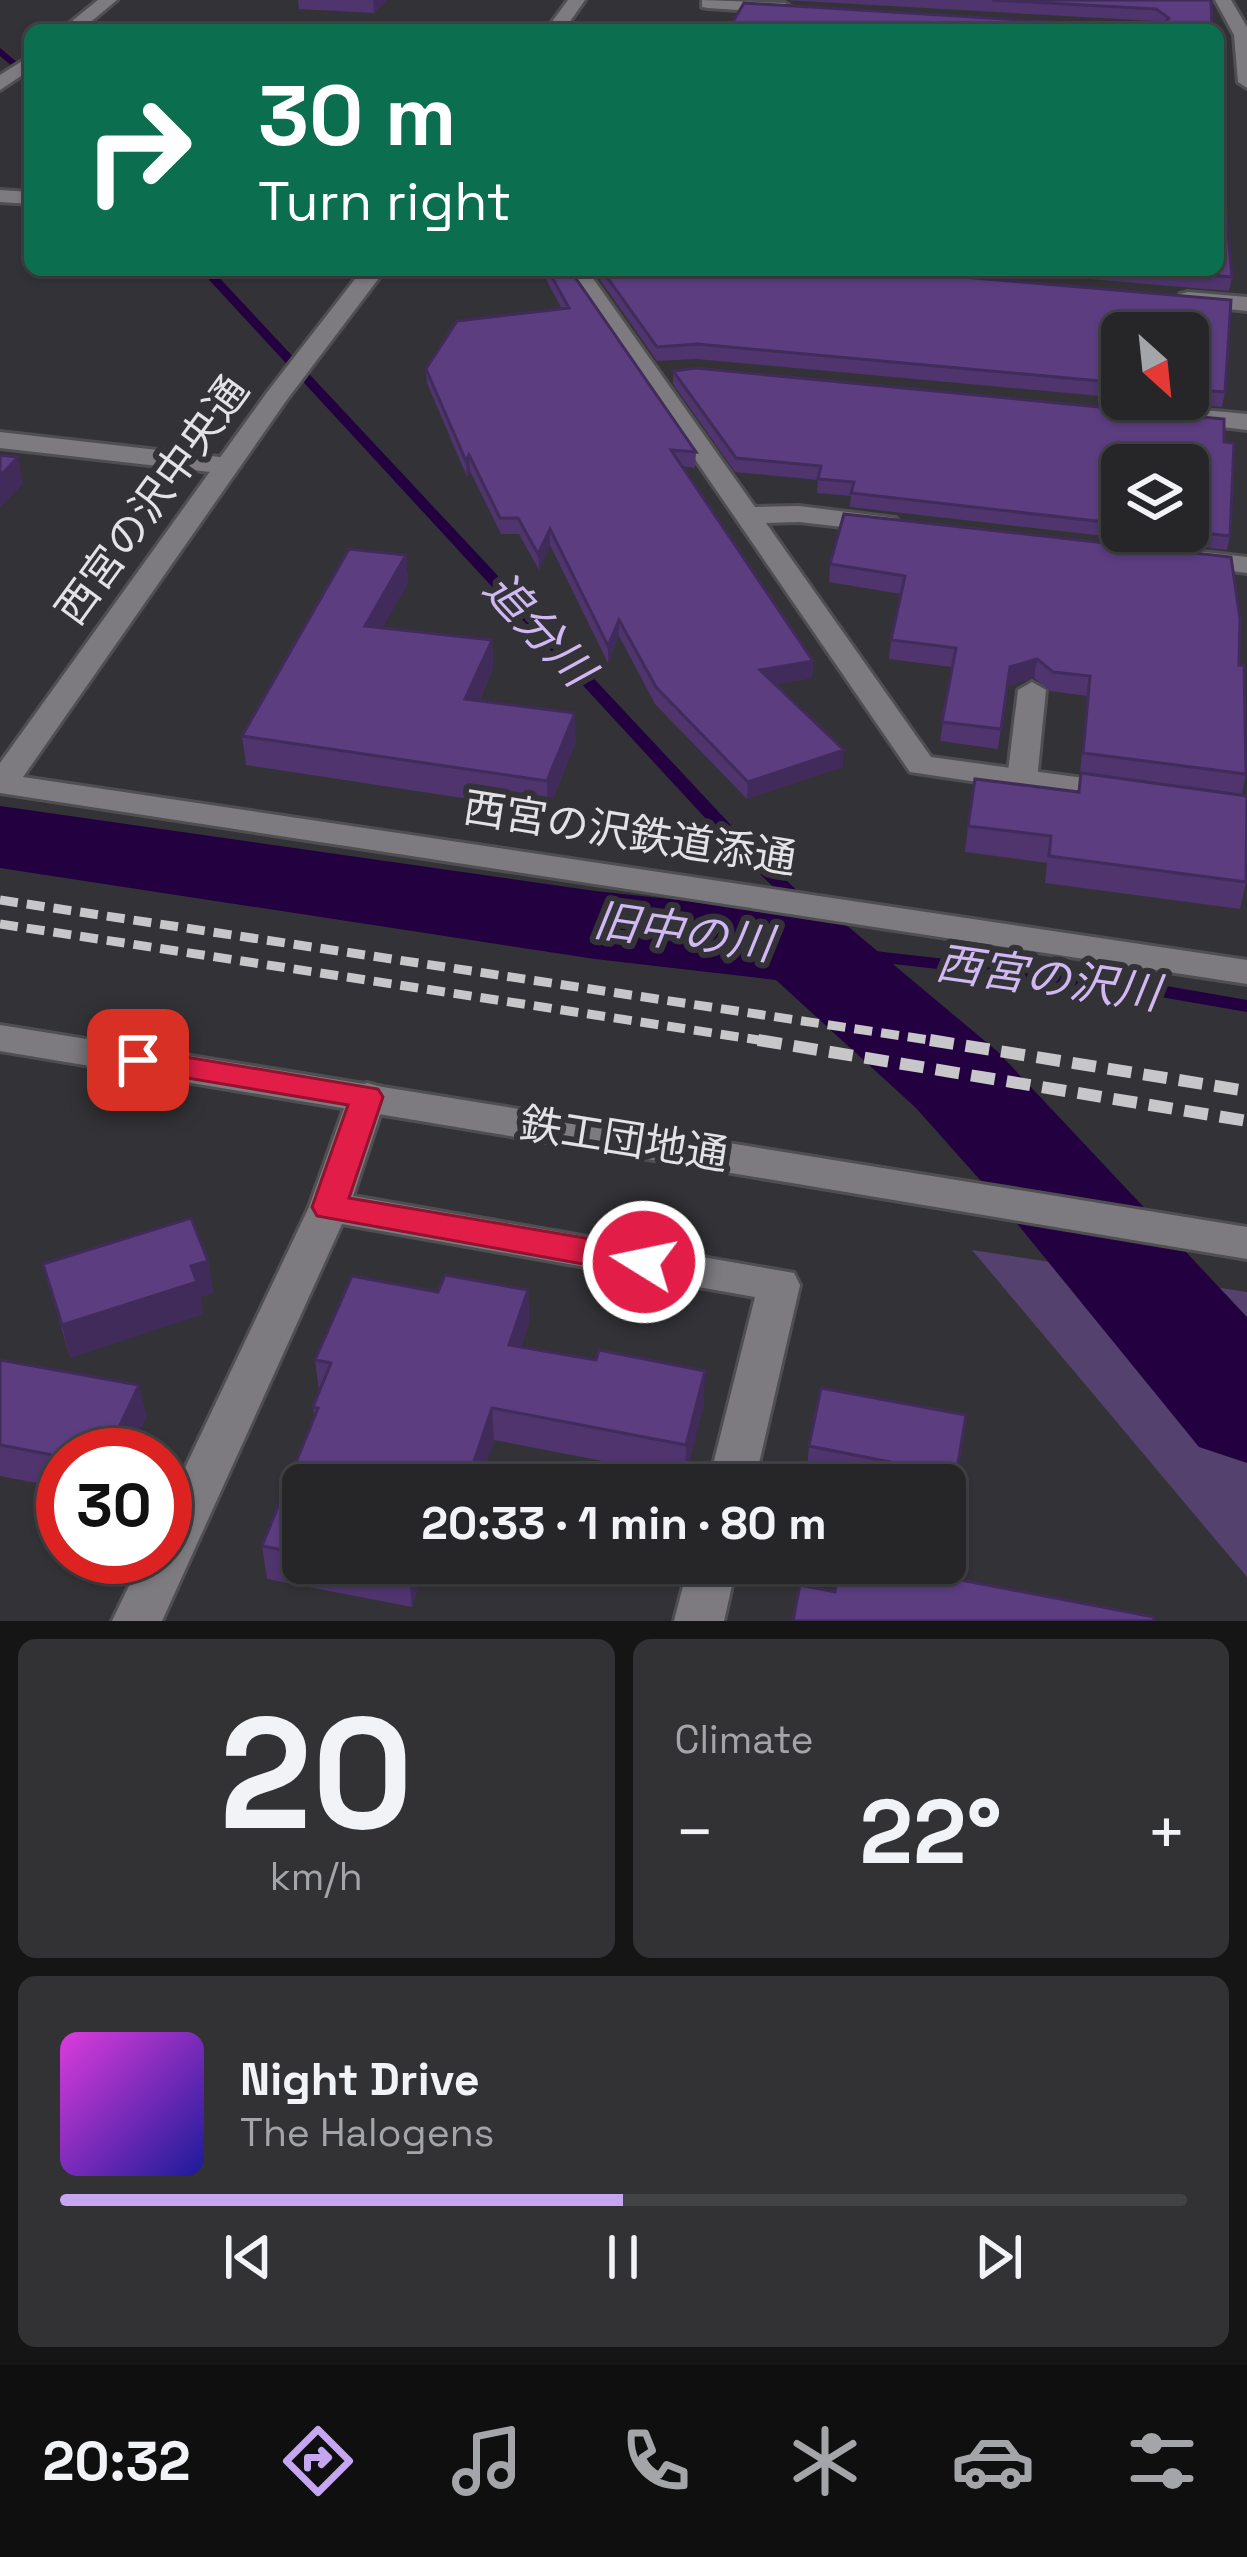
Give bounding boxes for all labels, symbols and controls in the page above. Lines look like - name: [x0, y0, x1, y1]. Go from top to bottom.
- text: 30 m: [258, 62, 457, 170]
- icon: right: [60, 72, 216, 228]
- text: Turn right: [258, 167, 511, 236]
- north arrow: [1101, 312, 1209, 420]
- map controls: [1101, 312, 1209, 552]
- street label: 西宮の沢中央通: [44, 365, 260, 635]
- button: layers: [1101, 444, 1209, 552]
- water label: 追分川: [472, 560, 609, 701]
- street label: 西宮の沢鉄道添通: [460, 781, 800, 885]
- water label: 旧中の川: [590, 891, 780, 973]
- water label: 西宮の沢川: [933, 934, 1167, 1022]
- pin: [87, 1009, 189, 1111]
- icon: arrive: [105, 1027, 171, 1093]
- street label: 鉄工団地通: [516, 1096, 732, 1182]
- position arrow: [581, 1199, 707, 1325]
- speed limit sign: 30: [36, 1428, 192, 1584]
- text: 20:33 · 1 min · 80 m: [421, 1495, 827, 1552]
- text: 20: [219, 1674, 413, 1874]
- text: Climate: [675, 1715, 814, 1764]
- text: 22°: [860, 1774, 1002, 1889]
- text: −: [675, 1790, 715, 1874]
- text: +: [1146, 1790, 1187, 1874]
- text: km/h: [270, 1852, 363, 1901]
- text: Night Drive: [240, 2051, 480, 2108]
- text: The Halogens: [240, 2108, 494, 2157]
- icon: previous: [215, 2224, 281, 2290]
- icon: pause: [590, 2224, 656, 2290]
- icon: next: [966, 2224, 1032, 2290]
- icon: directions: [276, 2419, 360, 2503]
- icon: music: [445, 2419, 529, 2503]
- icon: phone: [614, 2419, 698, 2503]
- icon: climate: [783, 2419, 867, 2503]
- icon: car: [951, 2419, 1035, 2503]
- icon: filters: [1120, 2419, 1204, 2503]
- text: 20:32: [42, 2427, 191, 2496]

